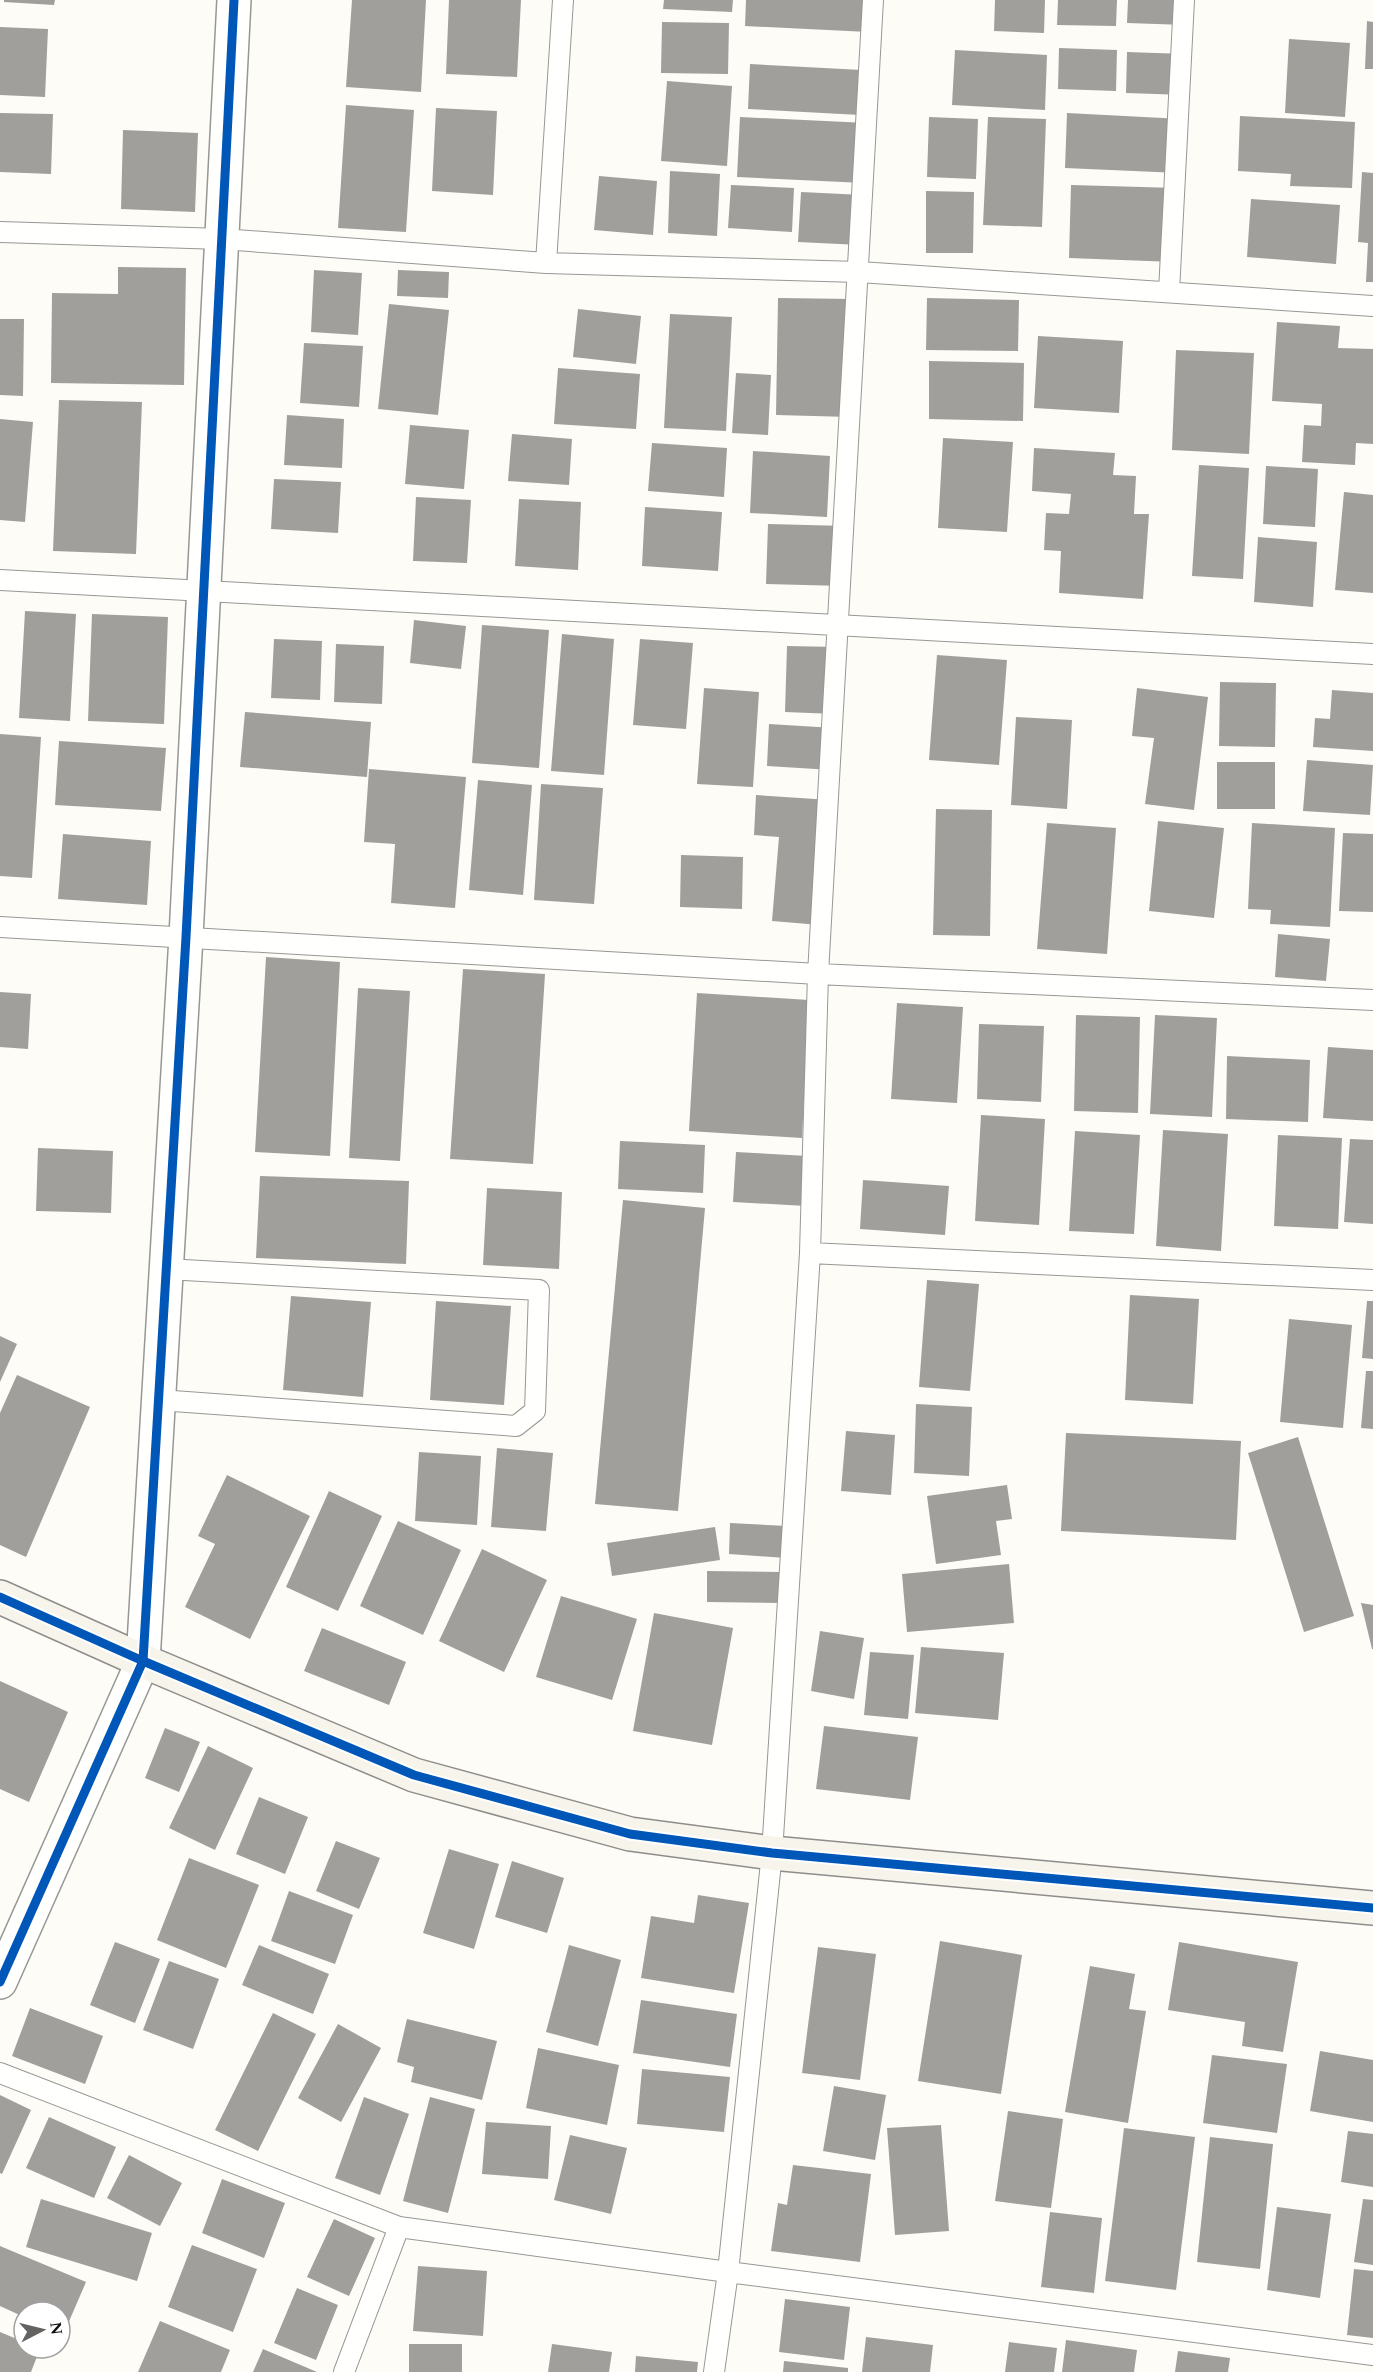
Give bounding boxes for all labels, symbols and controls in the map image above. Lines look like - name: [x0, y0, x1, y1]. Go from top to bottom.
- north arrow: [12, 2300, 72, 2360]
- text: N: [43, 2320, 69, 2336]

